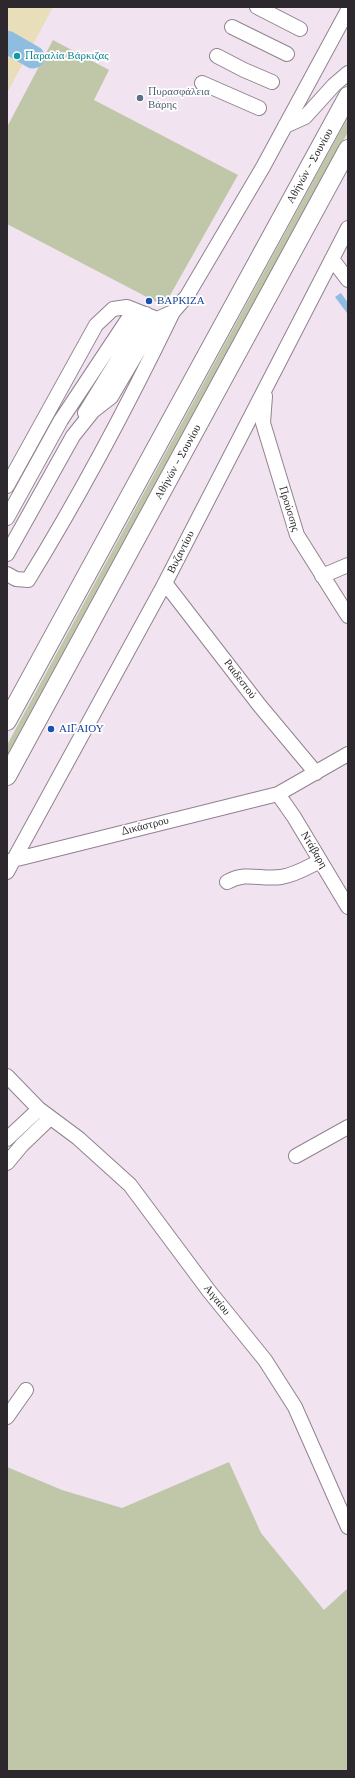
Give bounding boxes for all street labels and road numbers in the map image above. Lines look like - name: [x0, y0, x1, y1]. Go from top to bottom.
- street label: Αθήνών - Σουνίου: [284, 126, 336, 206]
- street label: Αθήνών - Σουνίου: [152, 422, 204, 502]
- street label: Προύσσης: [276, 485, 302, 533]
- street label: Βυζαντίου: [165, 529, 197, 575]
- street label: Ραιδεστού: [221, 657, 259, 701]
- street label: Δικάστρου: [120, 814, 170, 838]
- street label: Ντάβαρη: [298, 829, 330, 871]
- street label: Αιγαίου: [201, 1282, 233, 1318]

